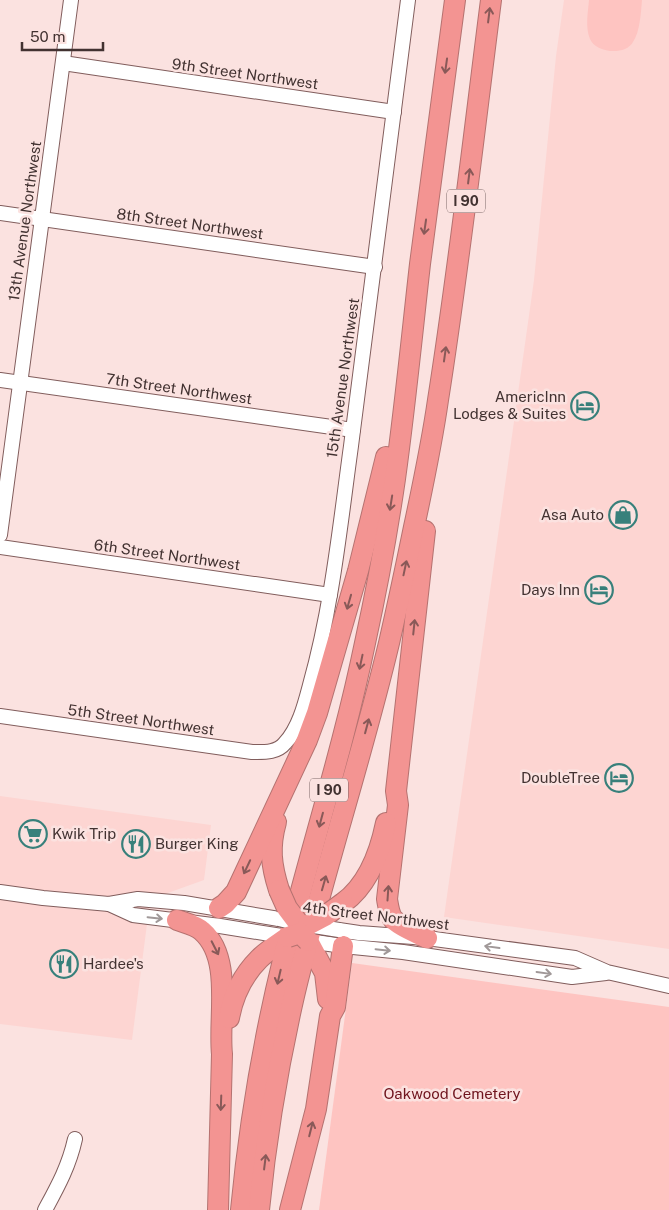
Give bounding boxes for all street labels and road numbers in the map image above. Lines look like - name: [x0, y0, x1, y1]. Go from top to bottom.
- street label: 9th Street Northwest: [171, 55, 320, 92]
- street label: 13th Avenue Northwest: [5, 140, 44, 302]
- road number: I 90: [447, 190, 485, 212]
- street label: 8th Street Northwest: [116, 205, 265, 242]
- street label: 15th Avenue Northwest: [323, 297, 362, 459]
- street label: 7th Street Northwest: [105, 370, 253, 407]
- street label: 6th Street Northwest: [93, 536, 242, 573]
- street label: 5th Street Northwest: [67, 701, 216, 738]
- road number: I 90: [310, 778, 348, 802]
- street label: 4th Street Northwest: [302, 898, 451, 933]

